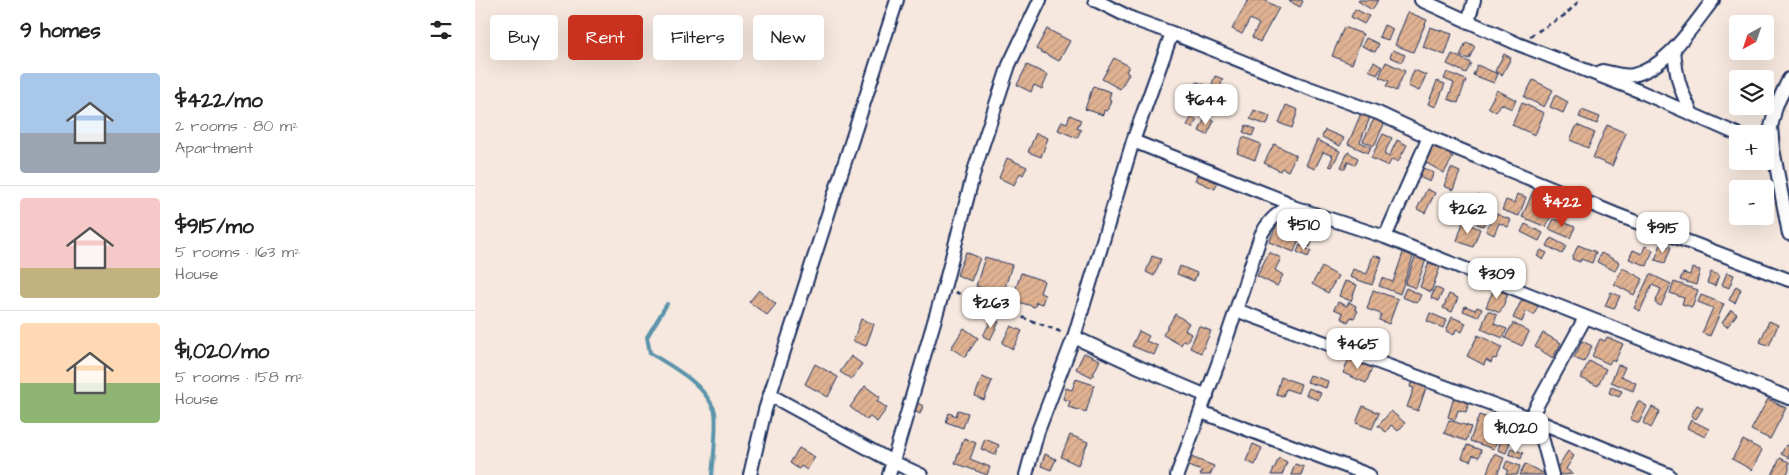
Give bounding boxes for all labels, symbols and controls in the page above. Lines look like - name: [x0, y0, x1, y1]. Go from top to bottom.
- chip: Buy: [490, 15, 558, 60]
- chip: Rent: [568, 15, 643, 60]
- chip: Filters: [653, 15, 743, 60]
- chip: New: [753, 15, 824, 60]
- north arrow: [1729, 15, 1774, 60]
- map controls: [1729, 15, 1774, 225]
- text: 9 homes: [20, 16, 101, 45]
- icon: filters: [427, 16, 455, 44]
- button: layers: [1729, 70, 1774, 115]
- pin: $644: [1176, 84, 1236, 126]
- text: $422/mo: [175, 86, 263, 115]
- text: $644: [1186, 89, 1226, 111]
- icon: home: [60, 93, 120, 153]
- text: 2 rooms · 80 m²: [175, 115, 298, 137]
- button: +: [1729, 125, 1774, 170]
- text: Apartment: [175, 137, 253, 159]
- button: −: [1729, 180, 1774, 225]
- pin: $422: [1532, 186, 1592, 228]
- text: $422: [1543, 191, 1581, 213]
- pin: $262: [1438, 192, 1498, 235]
- text: $262: [1449, 198, 1487, 220]
- pin: $510: [1274, 208, 1334, 251]
- text: $915/mo: [175, 212, 254, 241]
- pin: $915: [1633, 212, 1693, 254]
- text: $510: [1288, 214, 1320, 236]
- text: $915: [1647, 217, 1679, 239]
- icon: home: [60, 218, 120, 278]
- text: 5 rooms · 163 m²: [175, 241, 300, 263]
- pin: $309: [1467, 258, 1527, 300]
- text: House: [175, 263, 219, 285]
- text: $309: [1479, 263, 1515, 285]
- pin: $263: [961, 286, 1021, 329]
- text: $263: [973, 292, 1009, 314]
- pin: $465: [1328, 328, 1388, 370]
- text: $465: [1337, 333, 1379, 355]
- text: $1,020/mo: [175, 337, 269, 366]
- icon: home: [60, 343, 120, 403]
- text: 5 rooms · 158 m²: [175, 366, 304, 388]
- text: House: [175, 388, 219, 410]
- pin: $1,020: [1475, 412, 1557, 454]
- text: $1,020: [1494, 417, 1538, 439]

